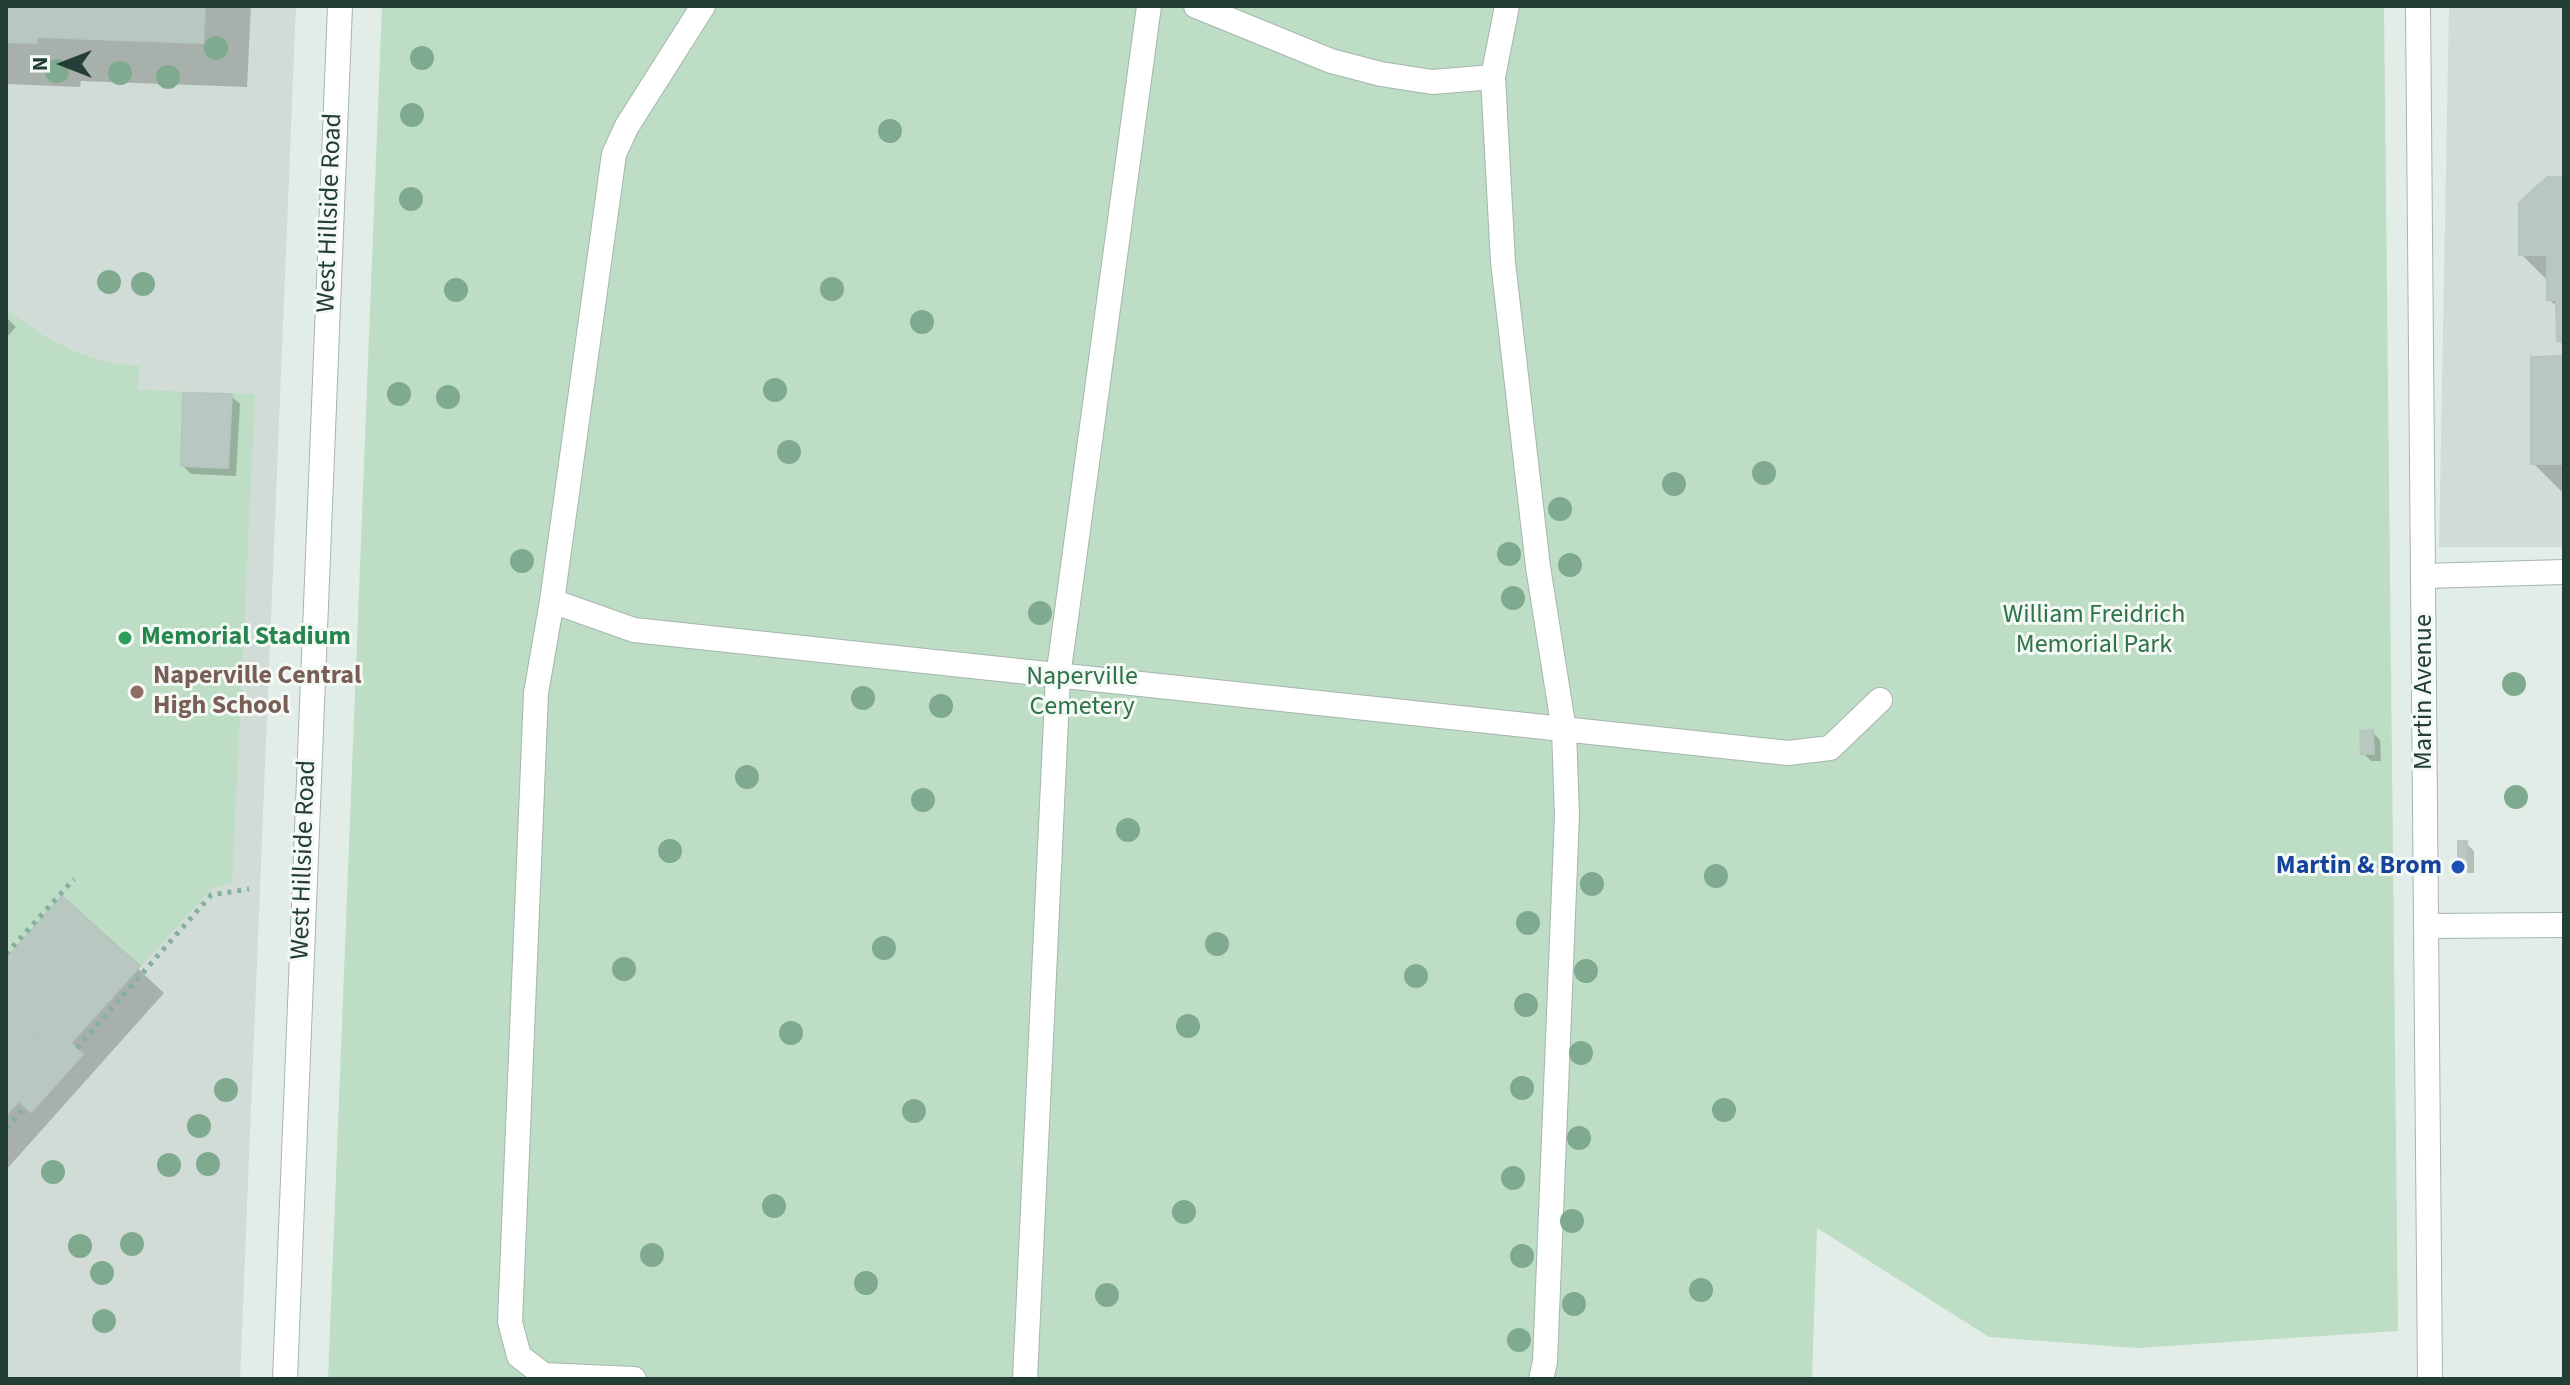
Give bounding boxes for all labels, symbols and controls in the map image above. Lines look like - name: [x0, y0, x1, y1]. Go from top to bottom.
- north arrow: [24, 24, 104, 104]
- text: N: [24, 57, 56, 71]
- street label: West Hillside Road: [312, 113, 350, 313]
- park label: William Freidrich Memorial Park: [2003, 600, 2185, 662]
- street label: Martin Avenue: [2409, 614, 2441, 770]
- place label: Memorial Stadium: [141, 622, 351, 654]
- marker: Memorial Stadium: [116, 629, 134, 647]
- place label: Naperville Central High School: [153, 661, 361, 722]
- park label: Naperville Cemetery: [1026, 662, 1138, 724]
- marker: Naperville Central High School: [128, 683, 146, 701]
- street label: West Hillside Road: [286, 760, 324, 960]
- place label: Martin & Brom: [2276, 851, 2442, 883]
- marker: Martin & Brom: [2449, 858, 2467, 876]

